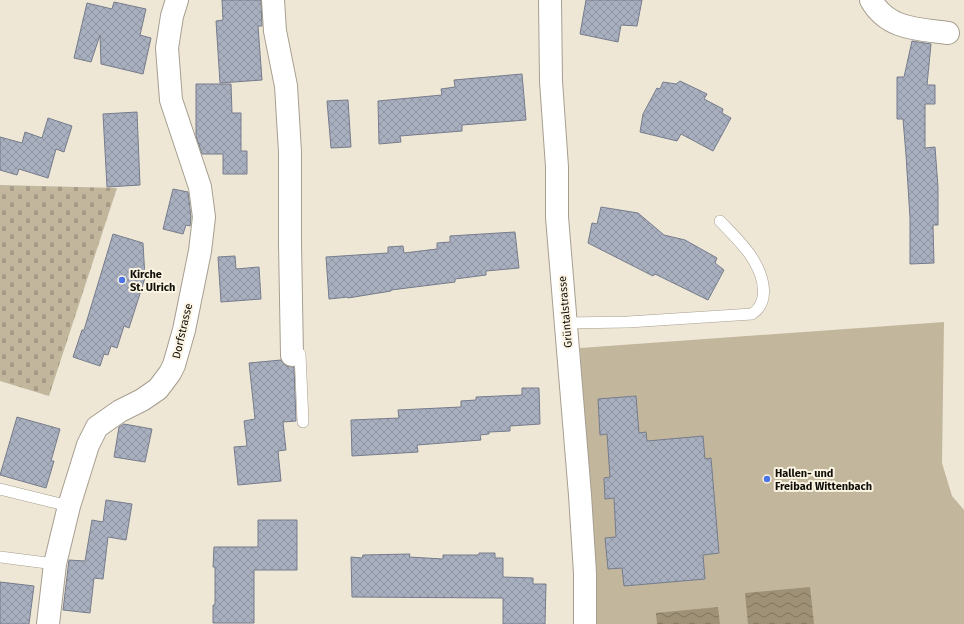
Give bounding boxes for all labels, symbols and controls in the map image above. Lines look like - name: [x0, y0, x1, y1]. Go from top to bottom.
- place label: Kirche St. Ulrich: [130, 268, 175, 294]
- marker: Kirche St. Ulrich: [117, 275, 127, 285]
- street label: Grüntalstrasse: [556, 276, 575, 348]
- street label: Dorfstrasse: [170, 302, 195, 360]
- place label: Hallen- und Freibad Wittenbach: [775, 467, 872, 493]
- marker: Hallen- und Freibad Wittenbach: [762, 474, 772, 484]

